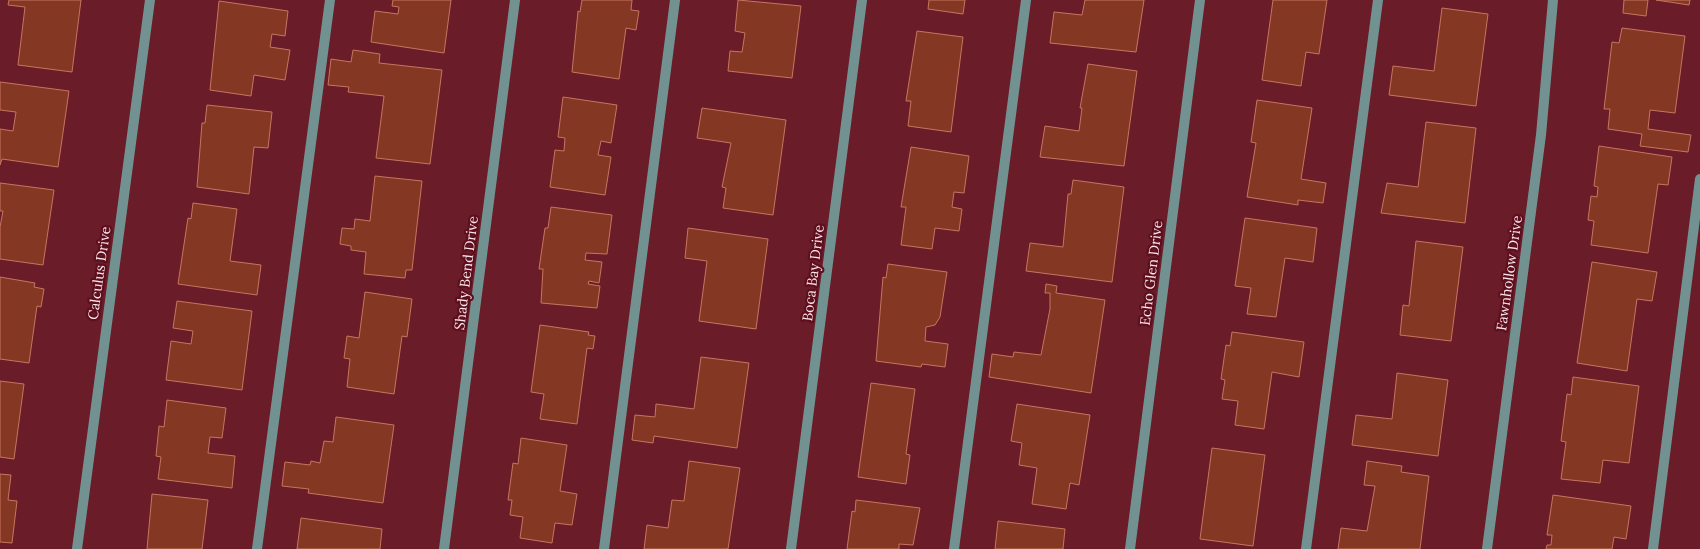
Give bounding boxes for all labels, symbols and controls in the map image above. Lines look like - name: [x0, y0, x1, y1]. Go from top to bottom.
- street label: Fawnhollow Drive: [1492, 214, 1526, 332]
- street label: Shady Bend Drive: [450, 215, 482, 331]
- street label: Echo Glen Drive: [1136, 219, 1166, 327]
- street label: Boca Bay Drive: [798, 223, 828, 322]
- street label: Calculus Drive: [84, 225, 115, 321]

